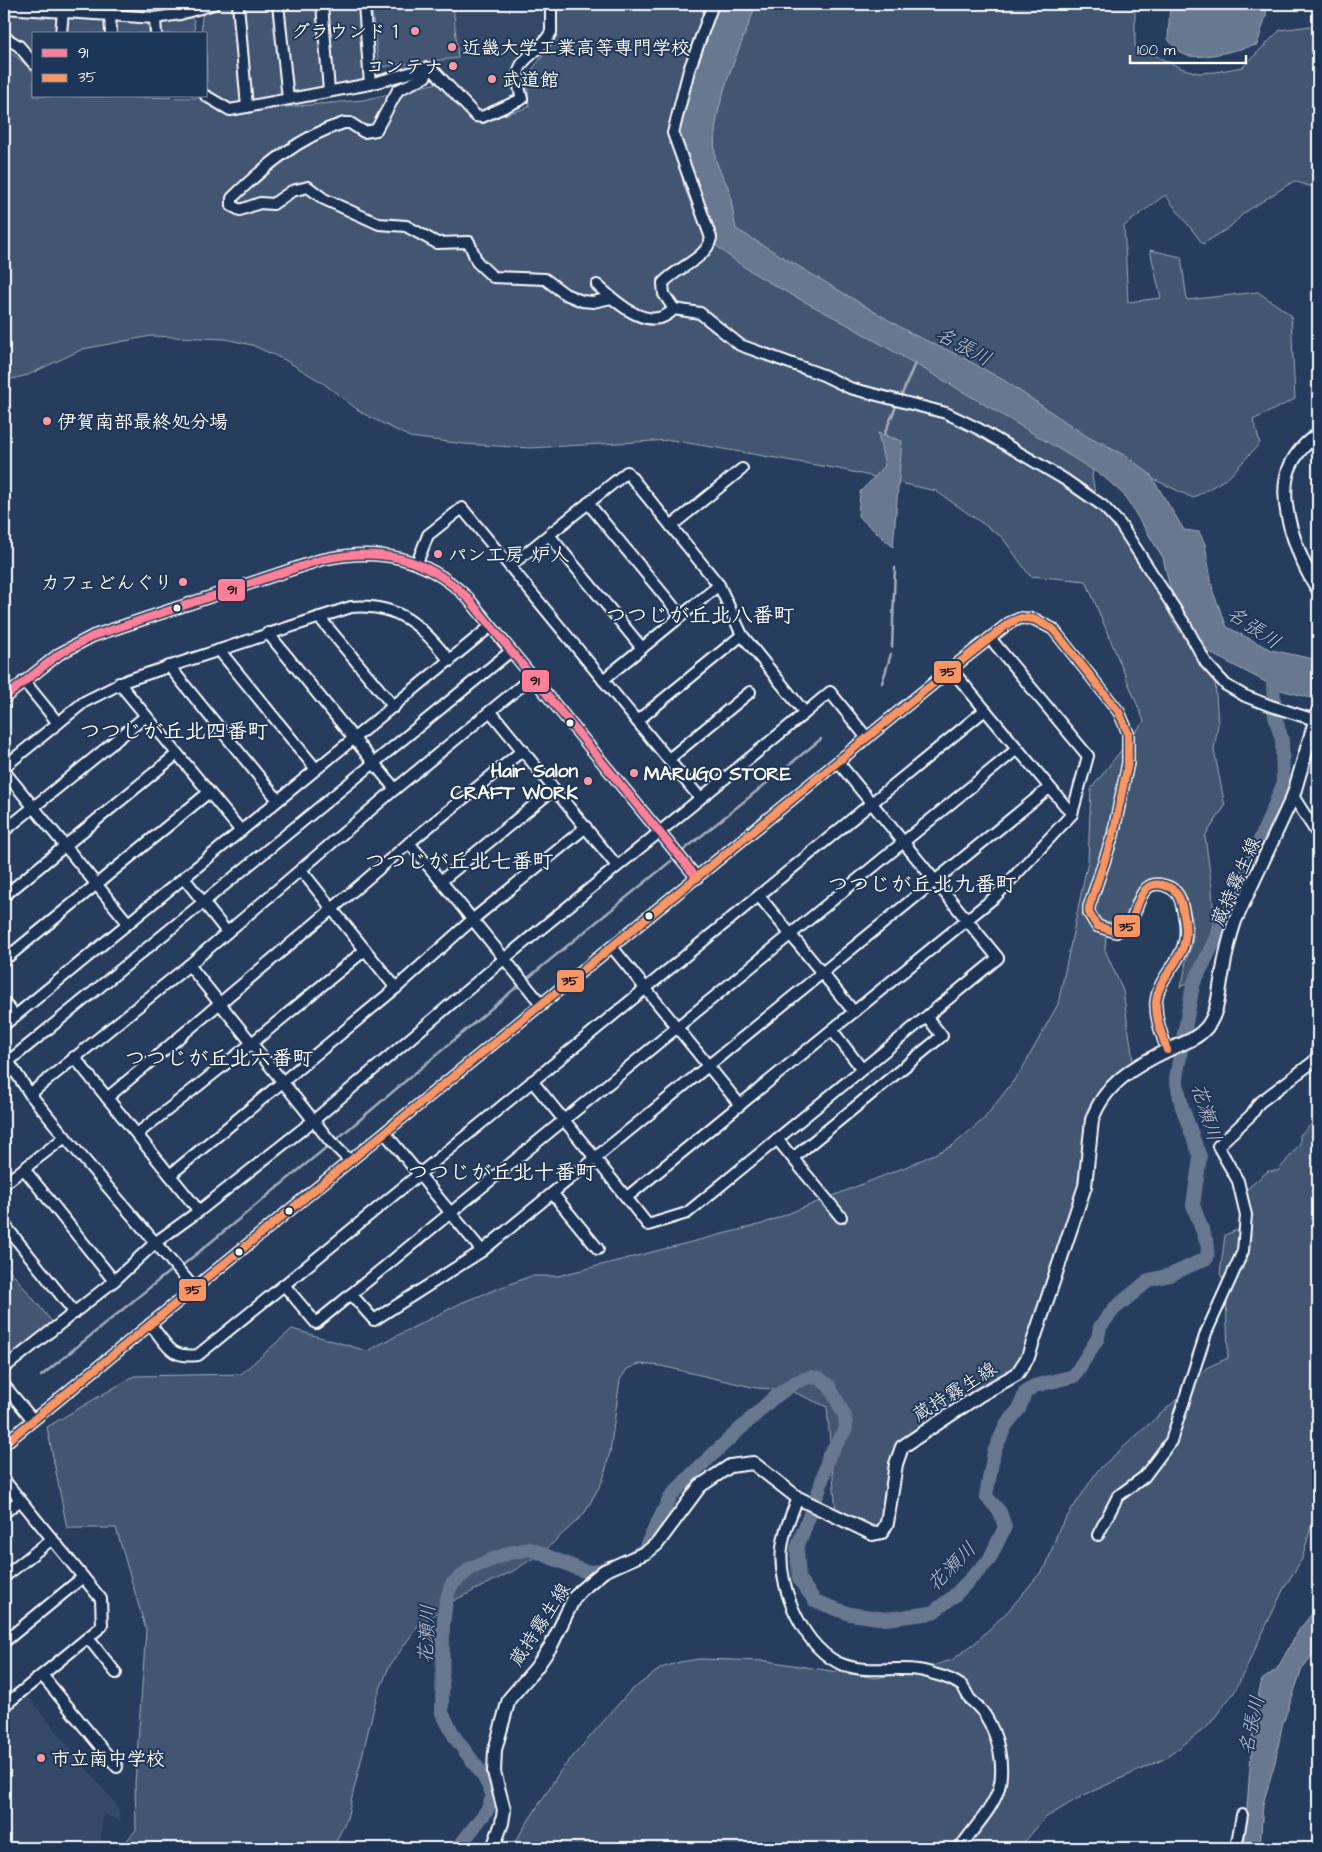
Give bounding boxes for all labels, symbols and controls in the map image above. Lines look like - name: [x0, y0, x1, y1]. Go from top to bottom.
- place label: グラウンド１: [291, 19, 405, 46]
- marker: グラウンド１: [409, 25, 421, 37]
- legend: [32, 32, 208, 98]
- scale bar: [1130, 32, 1246, 64]
- place label: 近畿大学工業高等専門学校: [462, 35, 690, 62]
- text: 100 m: [1137, 40, 1176, 61]
- marker: 近畿大学工業高等専門学校: [446, 41, 458, 53]
- text: 91: [78, 43, 89, 64]
- place label: コンテナ: [365, 54, 443, 81]
- marker: コンテナ: [447, 60, 459, 72]
- text: 35: [78, 67, 97, 88]
- place label: 武道館: [502, 67, 559, 94]
- marker: 武道館: [486, 73, 498, 85]
- water label: 名張川: [930, 320, 997, 373]
- place label: 伊賀南部最終処分場: [57, 409, 228, 436]
- marker: 伊賀南部最終処分場: [41, 415, 53, 427]
- place label: パン工房 炉人: [448, 542, 570, 569]
- marker: パン工房 炉人: [432, 548, 444, 560]
- place label: カフェどんぐり: [41, 570, 173, 597]
- marker: カフェどんぐり: [177, 576, 189, 588]
- line badge: 91: [217, 578, 246, 602]
- text: 91: [227, 580, 237, 600]
- water label: 名張川: [1221, 599, 1286, 656]
- district label: つつじが丘北八番町: [606, 601, 795, 630]
- unlabelled marker: [172, 603, 182, 613]
- line badge: 35: [933, 660, 962, 684]
- text: 35: [938, 662, 958, 682]
- line badge: 91: [521, 669, 550, 693]
- text: 91: [530, 671, 540, 691]
- district label: つつじが丘北四番町: [80, 717, 269, 746]
- unlabelled marker: [565, 718, 575, 728]
- place label: Hair Salon CRAFT WORK: [451, 758, 578, 807]
- place label: MARUGO STORE: [644, 761, 792, 788]
- marker: MARUGO STORE: [628, 767, 640, 779]
- marker: Hair Salon CRAFT WORK: [582, 775, 594, 787]
- street label: 蔵持霧生線: [1205, 833, 1268, 931]
- district label: つつじが丘北七番町: [365, 847, 554, 876]
- district label: つつじが丘北九番町: [828, 870, 1017, 899]
- unlabelled marker: [644, 911, 654, 921]
- line badge: 35: [1113, 914, 1141, 938]
- text: 35: [1117, 917, 1137, 937]
- line badge: 35: [556, 969, 585, 993]
- text: 35: [560, 971, 580, 991]
- district label: つつじが丘北六番町: [125, 1044, 314, 1073]
- water label: 花瀬川: [1184, 1080, 1228, 1145]
- district label: つつじが丘北十番町: [408, 1158, 597, 1187]
- unlabelled marker: [284, 1206, 294, 1216]
- unlabelled marker: [234, 1247, 244, 1257]
- line badge: 35: [178, 1278, 207, 1302]
- text: 35: [183, 1280, 203, 1300]
- street label: 蔵持霧生線: [907, 1356, 1002, 1429]
- water label: 花瀬川: [921, 1536, 983, 1598]
- street label: 蔵持霧生線: [503, 1578, 577, 1672]
- water label: 花瀬川: [411, 1603, 443, 1665]
- water label: 名張川: [1232, 1693, 1272, 1757]
- place label: 市立南中学校: [51, 1746, 165, 1773]
- marker: 市立南中学校: [35, 1752, 47, 1764]

